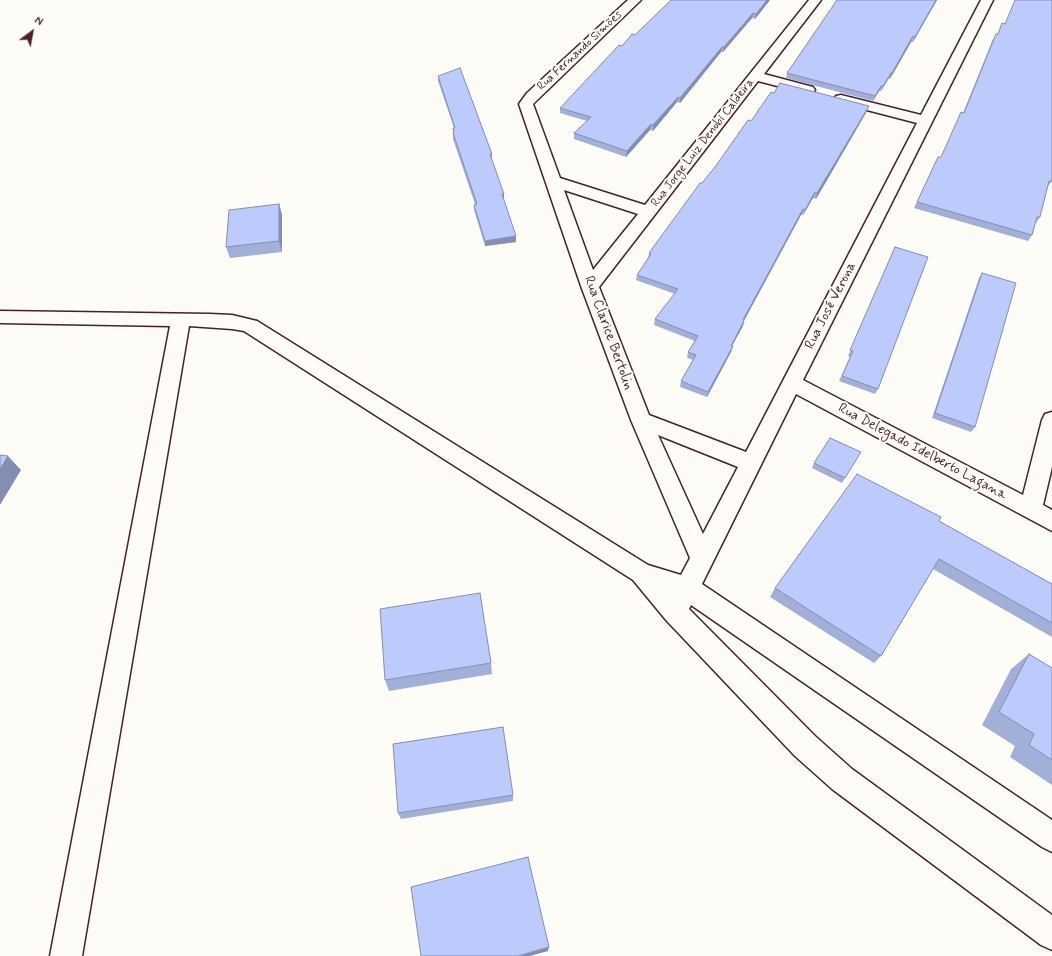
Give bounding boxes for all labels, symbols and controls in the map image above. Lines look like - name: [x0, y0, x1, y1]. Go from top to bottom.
- street label: Rua Fernando Simões: [535, 8, 625, 94]
- north arrow: [12, 12, 52, 52]
- text: N: [32, 14, 45, 30]
- street label: Rua Jorge Luiz Denobi Caldeira: [649, 76, 757, 210]
- street label: Rua José Verona: [802, 260, 860, 352]
- street label: Rua Clarice Bertolin: [580, 274, 636, 392]
- street label: Rua Delegado Idelberto Lagana: [835, 400, 1009, 504]

